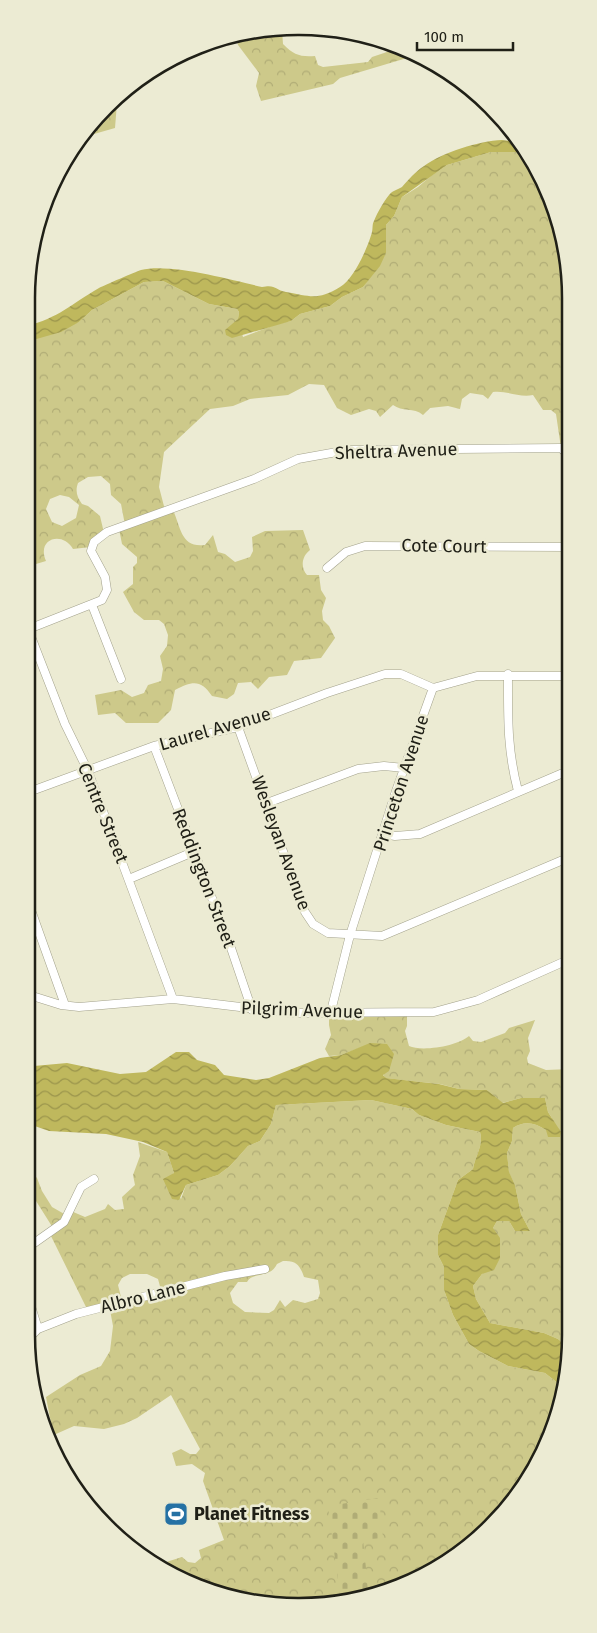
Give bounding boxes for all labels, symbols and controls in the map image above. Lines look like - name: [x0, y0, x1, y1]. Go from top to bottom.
- scale bar: [417, 20, 513, 52]
- text: 100 m: [424, 28, 464, 46]
- street label: Sheltra Avenue: [334, 438, 458, 464]
- street label: Cote Court: [401, 534, 487, 558]
- street label: Laurel Avenue: [157, 703, 273, 755]
- street label: Princeton Avenue: [369, 712, 433, 854]
- street label: Centre Street: [73, 760, 133, 867]
- street label: Wesleyan Avenue: [247, 773, 315, 913]
- street label: Reddington Street: [167, 805, 241, 951]
- street label: Pilgrim Avenue: [241, 997, 363, 1023]
- street label: Albro Lane: [98, 1276, 188, 1318]
- sports icon: Planet Fitness: [163, 1501, 189, 1527]
- place label: Planet Fitness: [194, 1503, 309, 1525]

